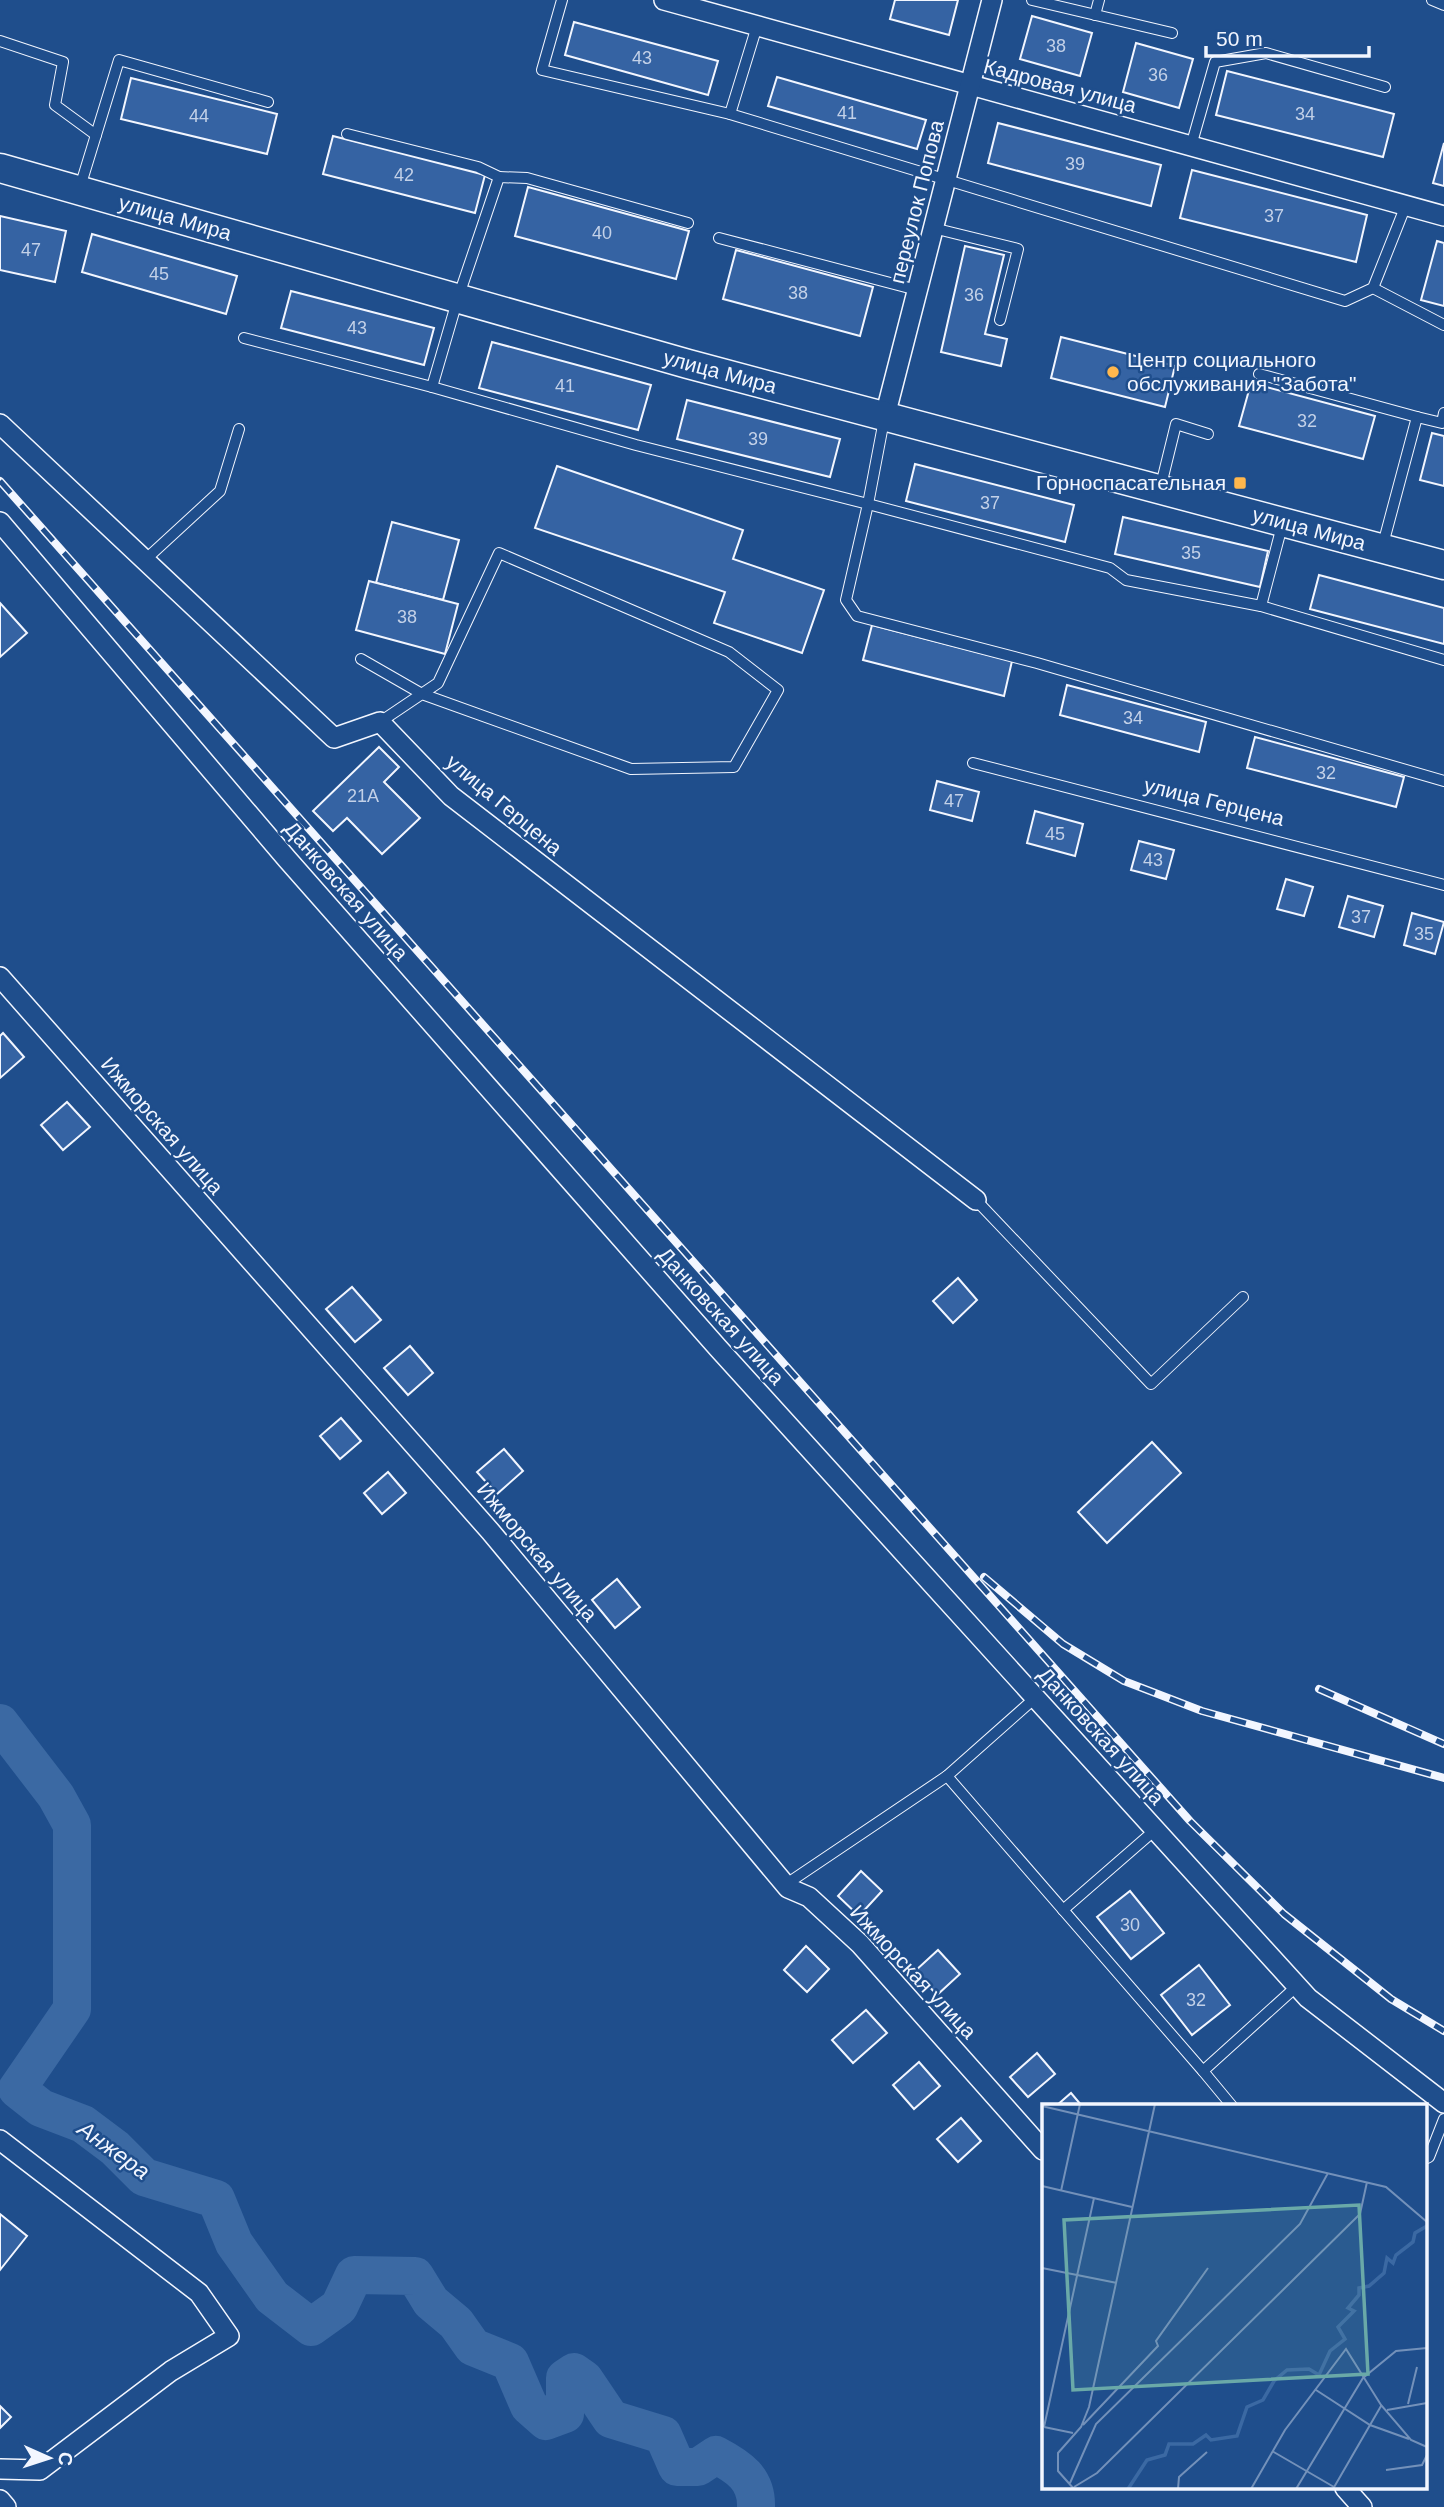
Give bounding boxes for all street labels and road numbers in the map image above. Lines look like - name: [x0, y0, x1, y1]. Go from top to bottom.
- street label: Кадровая улица: [981, 54, 1139, 117]
- street label: переулок Попова: [885, 117, 948, 286]
- street label: улица Мира: [116, 190, 234, 245]
- street label: улица Мира: [661, 345, 780, 398]
- street label: улица Мира: [1250, 502, 1369, 555]
- street label: улица Герцена: [442, 750, 567, 860]
- street label: улица Герцена: [1142, 773, 1287, 830]
- street label: Данковская улица: [280, 817, 413, 965]
- street label: Ижморская улица: [97, 1053, 228, 1199]
- street label: Данковская улица: [654, 1242, 789, 1389]
- street label: Ижморская улица: [473, 1478, 602, 1626]
- street label: Данковская улица: [1034, 1662, 1169, 1809]
- street label: Ижморская улица: [846, 1900, 981, 2043]

